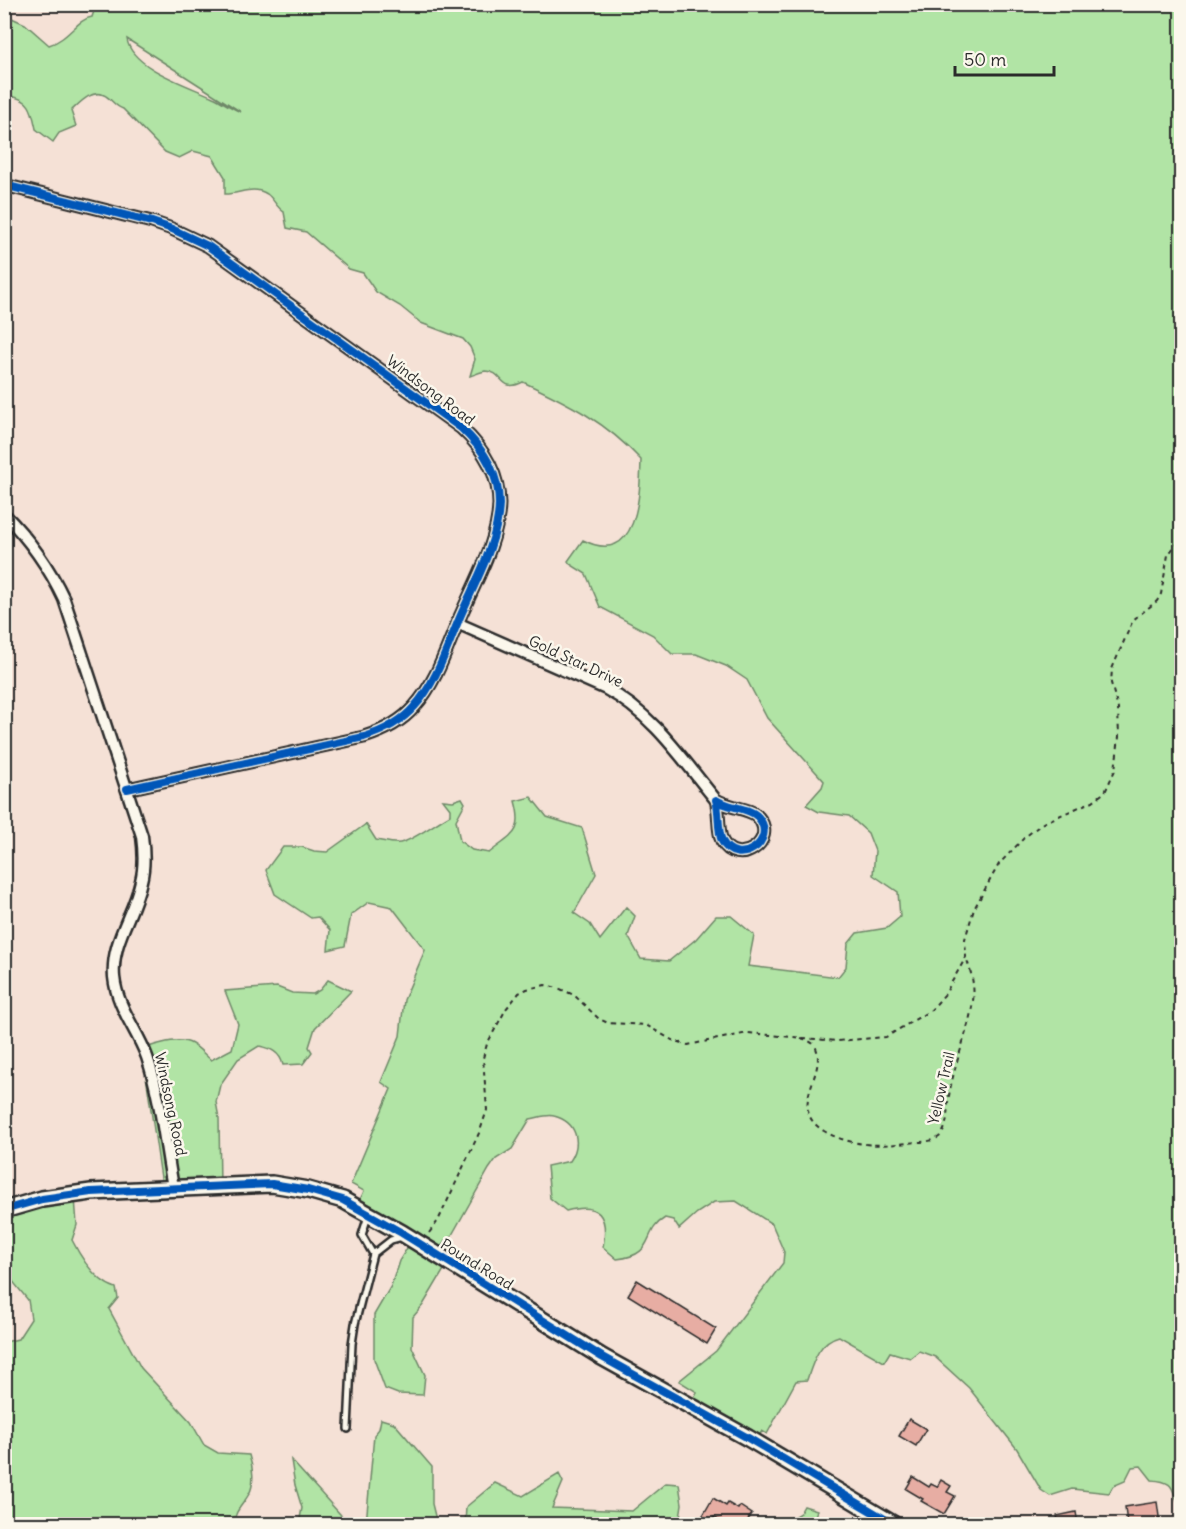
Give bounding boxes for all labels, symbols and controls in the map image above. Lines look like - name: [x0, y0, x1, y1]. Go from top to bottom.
- scale bar: [955, 39, 1054, 77]
- text: 50 m: [964, 48, 1006, 71]
- street label: Windsong Road: [383, 351, 479, 429]
- street label: Gold Star Drive: [526, 631, 626, 691]
- street label: Windsong Road: [151, 1050, 191, 1158]
- street label: Yellow Trail: [923, 1050, 959, 1126]
- street label: Pound Road: [437, 1234, 517, 1294]

